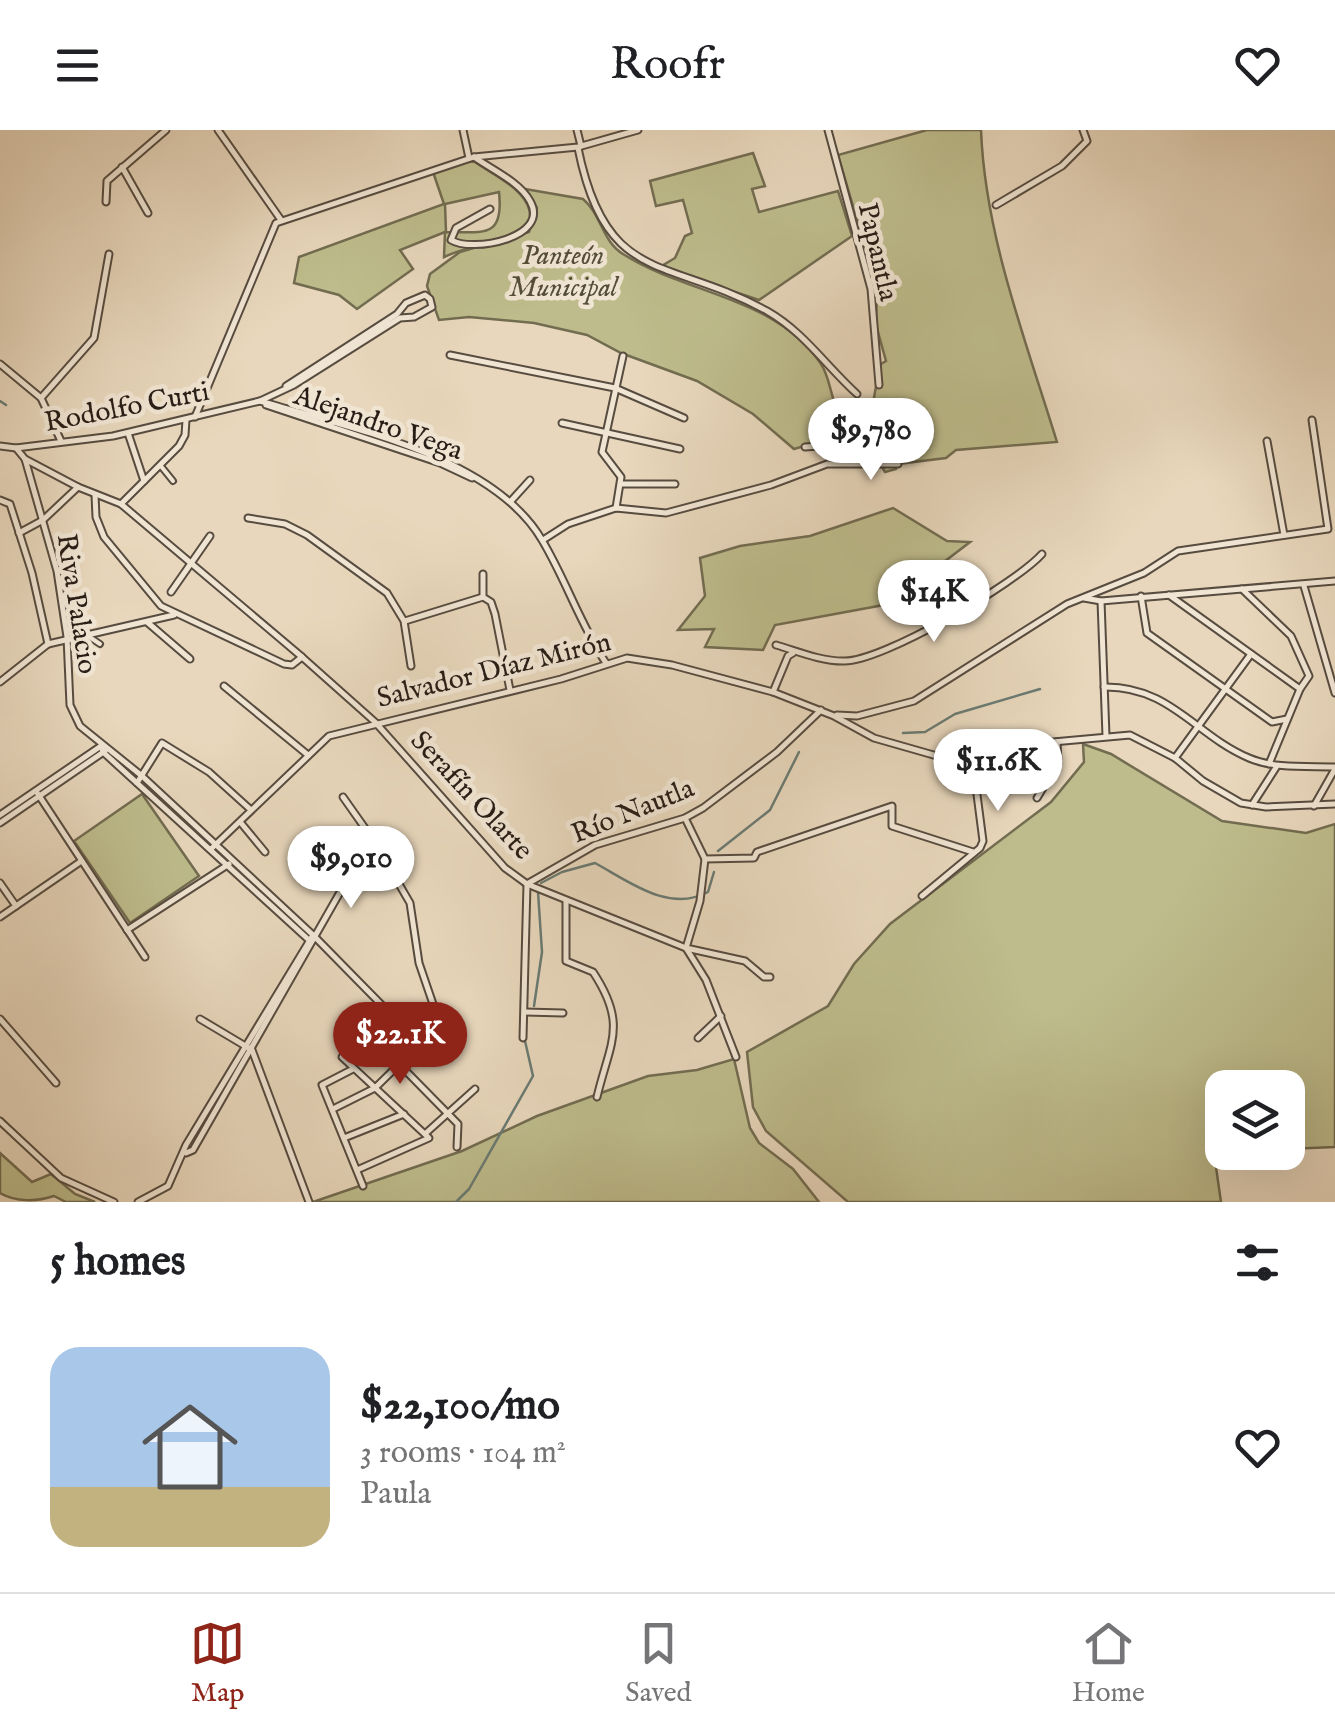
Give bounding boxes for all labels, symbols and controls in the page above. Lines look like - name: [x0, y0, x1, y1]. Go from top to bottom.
- text: Roofr: [610, 37, 725, 94]
- icon: menu: [50, 38, 105, 93]
- icon: heart: [1230, 38, 1285, 93]
- street label: Papantla: [849, 200, 905, 305]
- park label: Panteón Municipal: [509, 239, 620, 306]
- street label: Rodolfo Curti: [42, 375, 212, 441]
- street label: Alejandro Vega: [288, 378, 468, 470]
- pin: $9,780: [790, 398, 952, 483]
- text: $9,780: [830, 410, 912, 451]
- street label: Riva Palacio: [48, 531, 104, 677]
- pin: $14K: [875, 560, 993, 645]
- text: $14K: [900, 572, 968, 613]
- street label: Salvador Díaz Mirón: [373, 625, 615, 717]
- street label: Serafín Olarte: [402, 724, 540, 868]
- pin: $11.6K: [917, 729, 1079, 814]
- text: $11.6K: [955, 741, 1041, 782]
- street label: Río Nautla: [567, 771, 700, 852]
- pin: $9,010: [270, 826, 432, 911]
- text: $9,010: [309, 838, 393, 879]
- pin: $22.1K: [319, 1002, 481, 1087]
- text: $22.1K: [355, 1014, 445, 1055]
- map controls: [1205, 1070, 1305, 1170]
- button: layers: [1205, 1070, 1305, 1170]
- icon: filters: [1230, 1235, 1285, 1290]
- text: 5 homes: [50, 1236, 186, 1289]
- text: $22,100/mo: [360, 1380, 560, 1433]
- icon: home: [130, 1387, 250, 1507]
- icon: heart: [1230, 1420, 1285, 1475]
- text: 3 rooms · 104 m²: [360, 1433, 566, 1474]
- text: Paula: [360, 1474, 431, 1515]
- tab: Map: [190, 1616, 245, 1711]
- tab: Saved: [625, 1616, 692, 1711]
- tab: Home: [1072, 1616, 1145, 1711]

